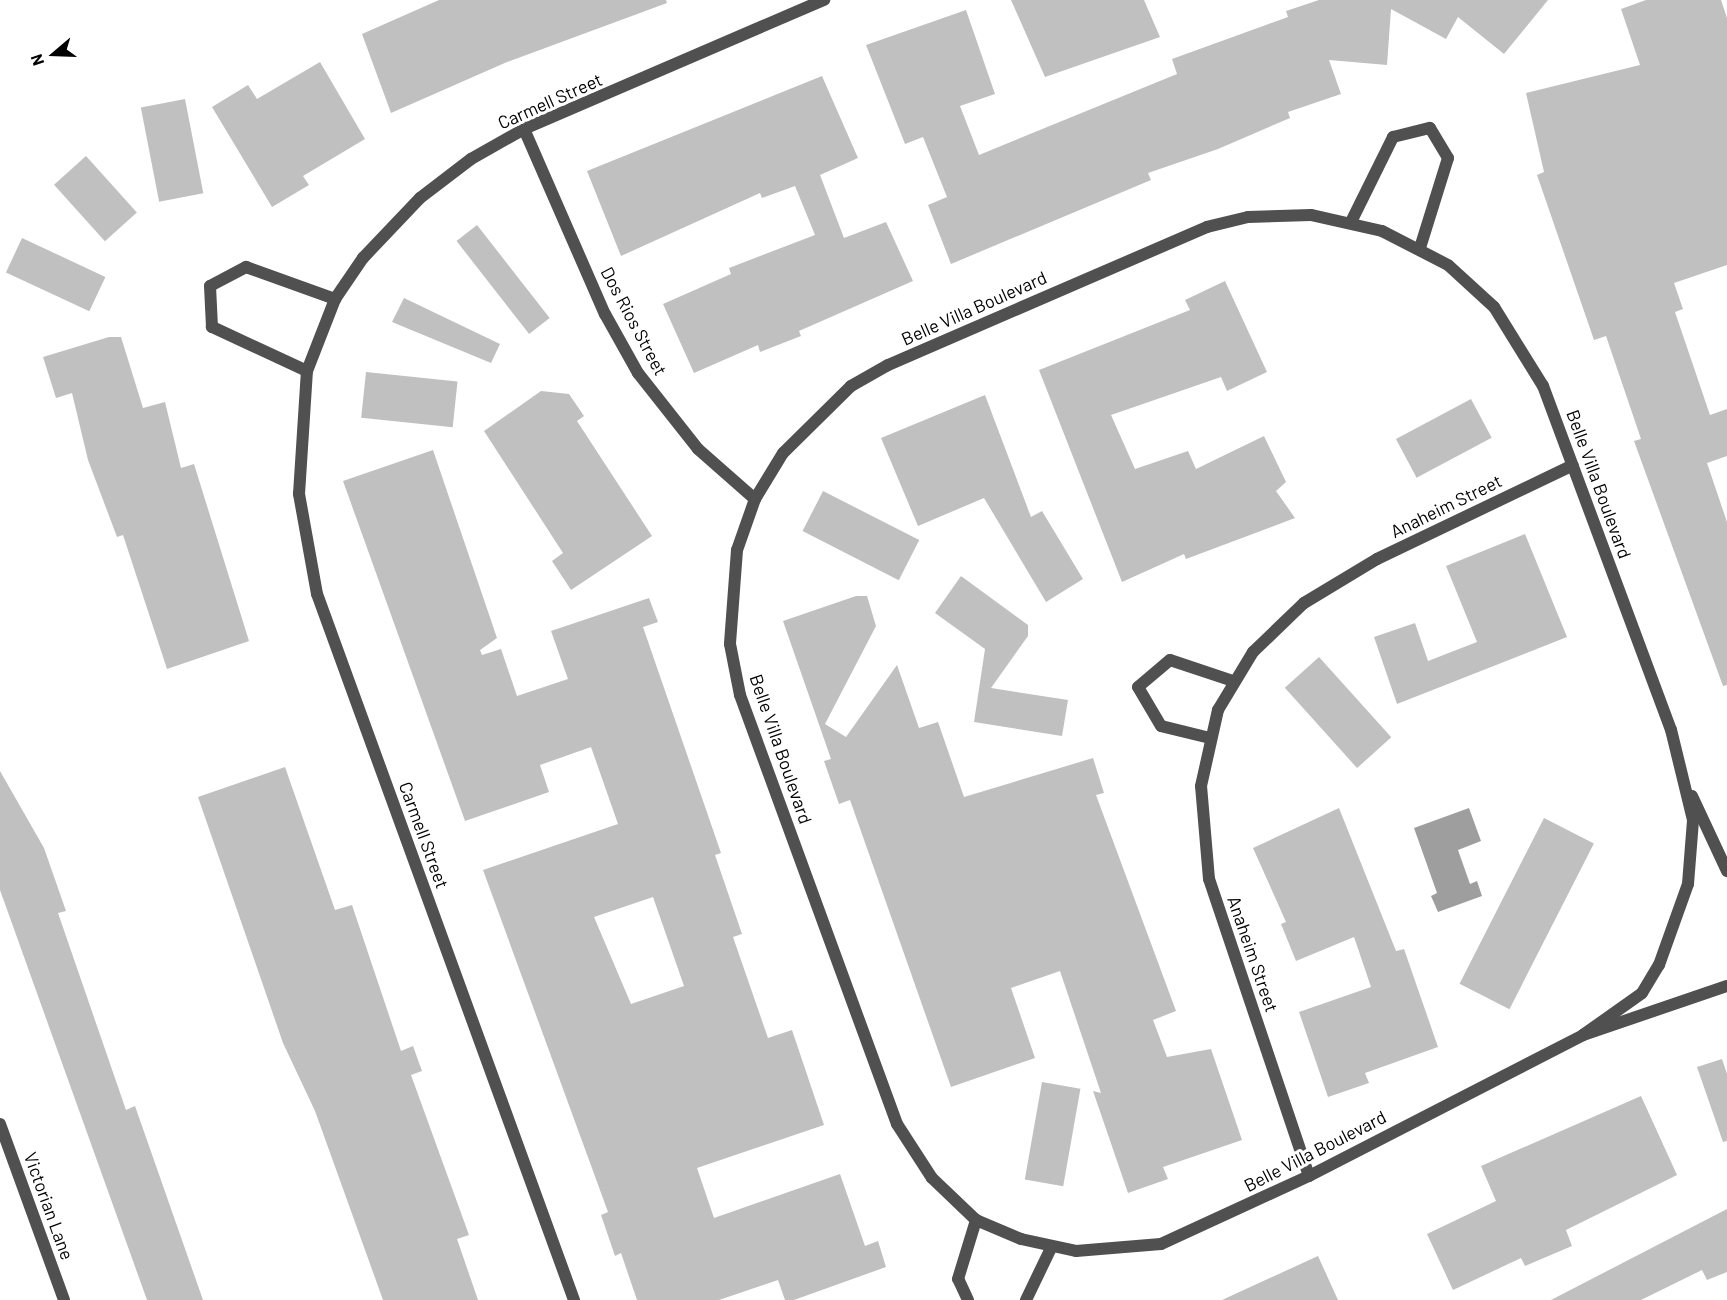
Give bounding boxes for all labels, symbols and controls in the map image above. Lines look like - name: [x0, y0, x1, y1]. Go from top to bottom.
- north arrow: [24, 24, 84, 84]
- text: N: [26, 52, 47, 68]
- street label: Carmell Street: [494, 68, 606, 134]
- street label: Dos Rios Street: [596, 263, 672, 379]
- street label: Belle Villa Boulevard: [898, 266, 1050, 350]
- street label: Belle Villa Boulevard: [1562, 407, 1636, 561]
- street label: Anaheim Street: [1387, 470, 1505, 542]
- street label: Belle Villa Boulevard: [745, 671, 817, 827]
- street label: Carmell Street: [395, 779, 453, 891]
- street label: Anaheim Street: [1223, 893, 1283, 1015]
- street label: Belle Villa Boulevard: [1240, 1106, 1390, 1196]
- street label: Victorian Lane: [20, 1149, 78, 1263]

